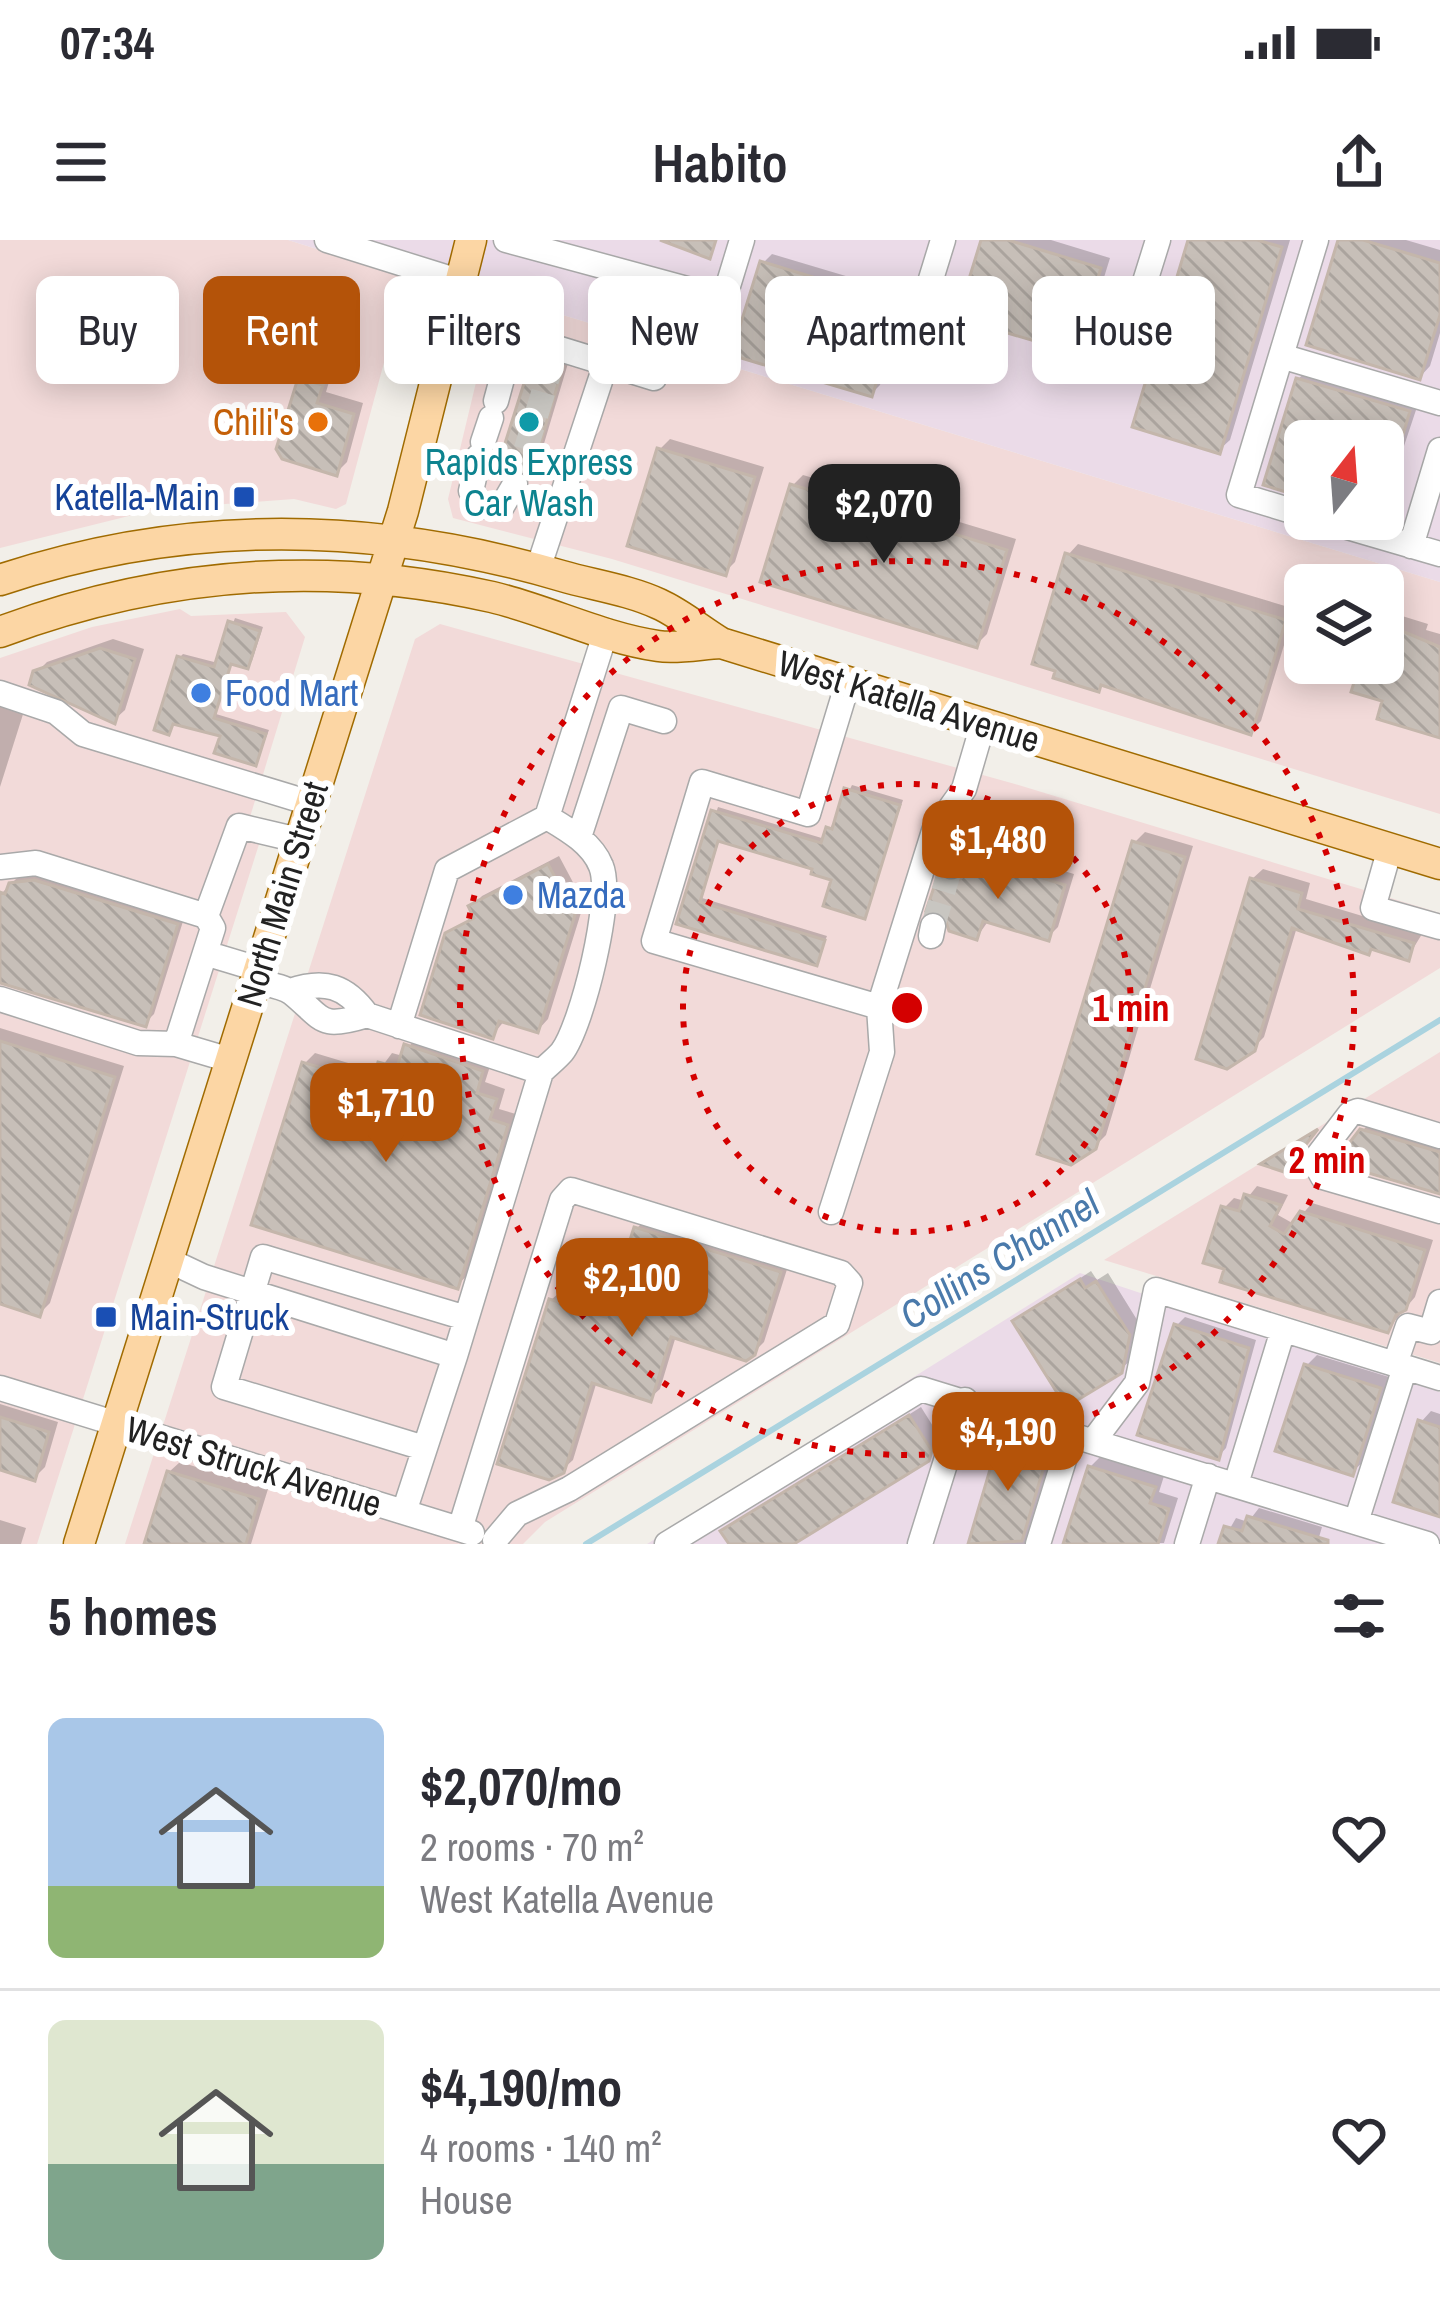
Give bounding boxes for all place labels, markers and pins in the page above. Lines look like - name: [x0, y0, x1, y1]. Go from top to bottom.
- place label: Chili's: [213, 398, 294, 446]
- marker: Chili's: [305, 409, 331, 435]
- marker: Rapids Express Car Wash: [516, 409, 542, 435]
- place label: Rapids Express Car Wash: [425, 438, 633, 527]
- pin: $2,070: [786, 464, 982, 566]
- place label: Katella-Main: [54, 473, 220, 521]
- marker: Katella-Main: [231, 484, 257, 510]
- place label: Food Mart: [225, 669, 358, 717]
- marker: Food Mart: [188, 680, 214, 706]
- pin: $1,480: [900, 800, 1096, 902]
- place label: Mazda: [537, 871, 626, 919]
- marker: Mazda: [500, 882, 526, 908]
- centre of rings: [886, 987, 928, 1029]
- pin: $1,710: [288, 1063, 484, 1165]
- pin: $2,100: [534, 1238, 730, 1340]
- place label: Main-Struck: [130, 1293, 289, 1341]
- marker: Main-Struck: [93, 1304, 119, 1330]
- pin: $4,190: [910, 1392, 1106, 1494]

